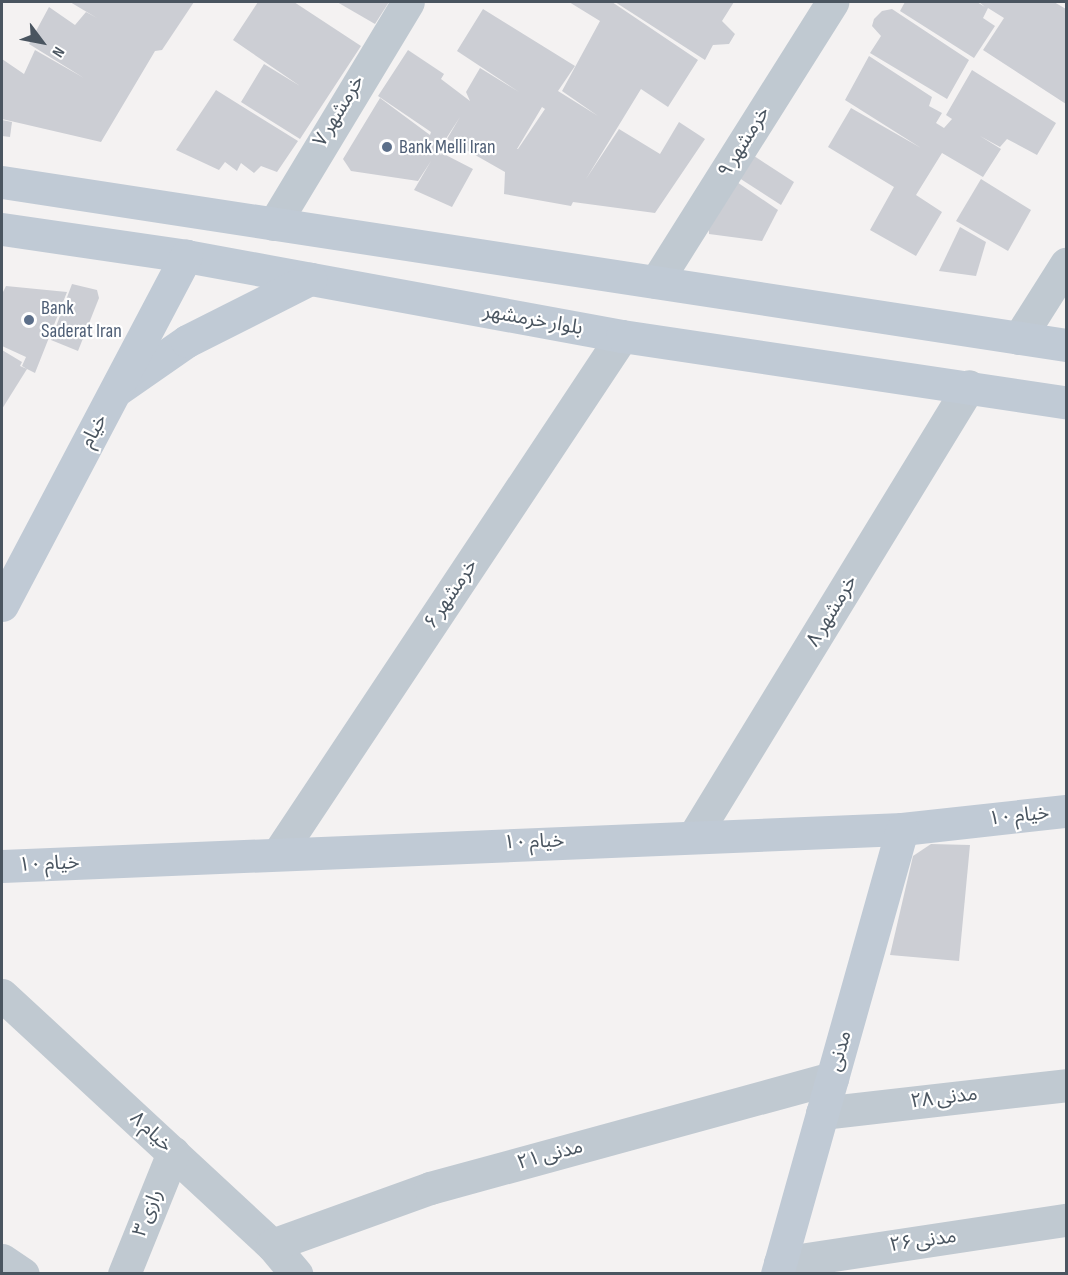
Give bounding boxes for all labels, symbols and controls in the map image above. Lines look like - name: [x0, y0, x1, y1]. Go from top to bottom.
- north arrow: [12, 12, 72, 72]
- text: N: [47, 43, 68, 60]
- street label: خرمشهر ۷: [308, 71, 370, 151]
- street label: خرمشهر ۹: [713, 102, 775, 182]
- place label: Bank Melli Iran: [399, 135, 495, 159]
- marker: Bank Melli Iran: [380, 140, 394, 154]
- place label: Bank Saderat Iran: [41, 296, 122, 343]
- street label: بلوار خرمشهر: [481, 299, 585, 341]
- marker: Bank Saderat Iran: [22, 313, 36, 327]
- street label: خیام: [75, 410, 113, 452]
- street label: خرمشهر ۶: [419, 555, 483, 633]
- street label: خرمشهر ۸: [801, 571, 863, 651]
- street label: خیام ۱۰: [988, 801, 1050, 831]
- street label: خیام ۱۰: [503, 829, 565, 855]
- street label: خیام ۱۰: [18, 850, 80, 878]
- street label: مدنی: [823, 1028, 857, 1074]
- street label: مدنی ۲۸: [909, 1082, 979, 1114]
- street label: خیام ۸: [125, 1106, 177, 1158]
- street label: مدنی ۲۱: [514, 1135, 586, 1175]
- street label: رازی ۳: [128, 1186, 168, 1240]
- street label: مدنی ۲۶: [888, 1224, 958, 1258]

